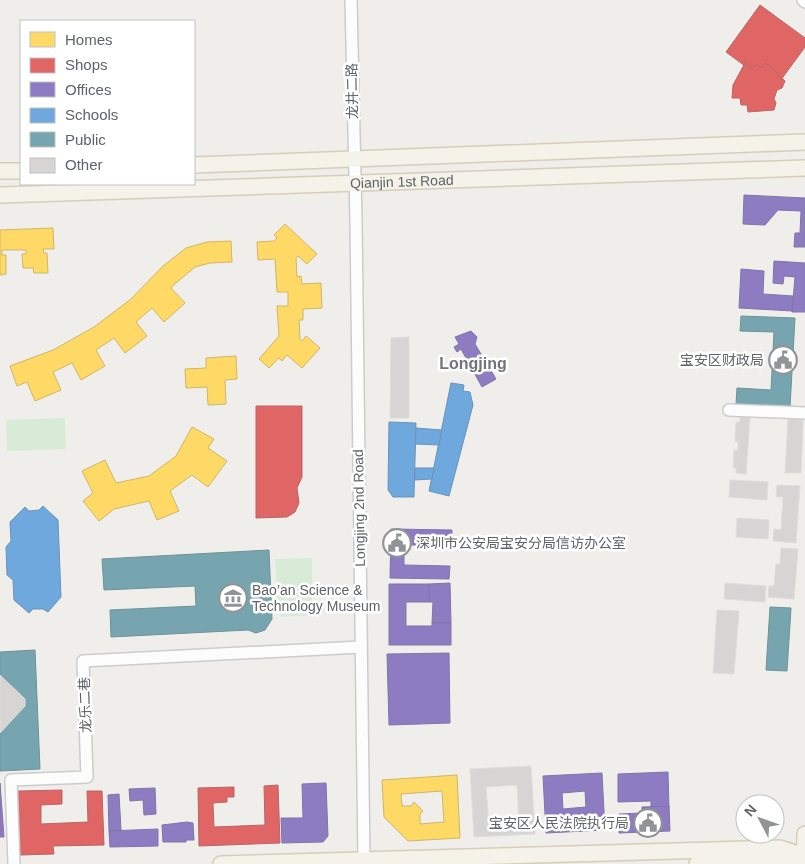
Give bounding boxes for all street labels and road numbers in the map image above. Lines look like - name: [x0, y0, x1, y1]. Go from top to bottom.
- street label: 龙井二路: [344, 63, 360, 119]
- street label: Qianjin 1st Road: [350, 172, 454, 191]
- street label: Longjing 2nd Road: [350, 449, 368, 567]
- street label: 龙乐二巷: [76, 677, 94, 733]

